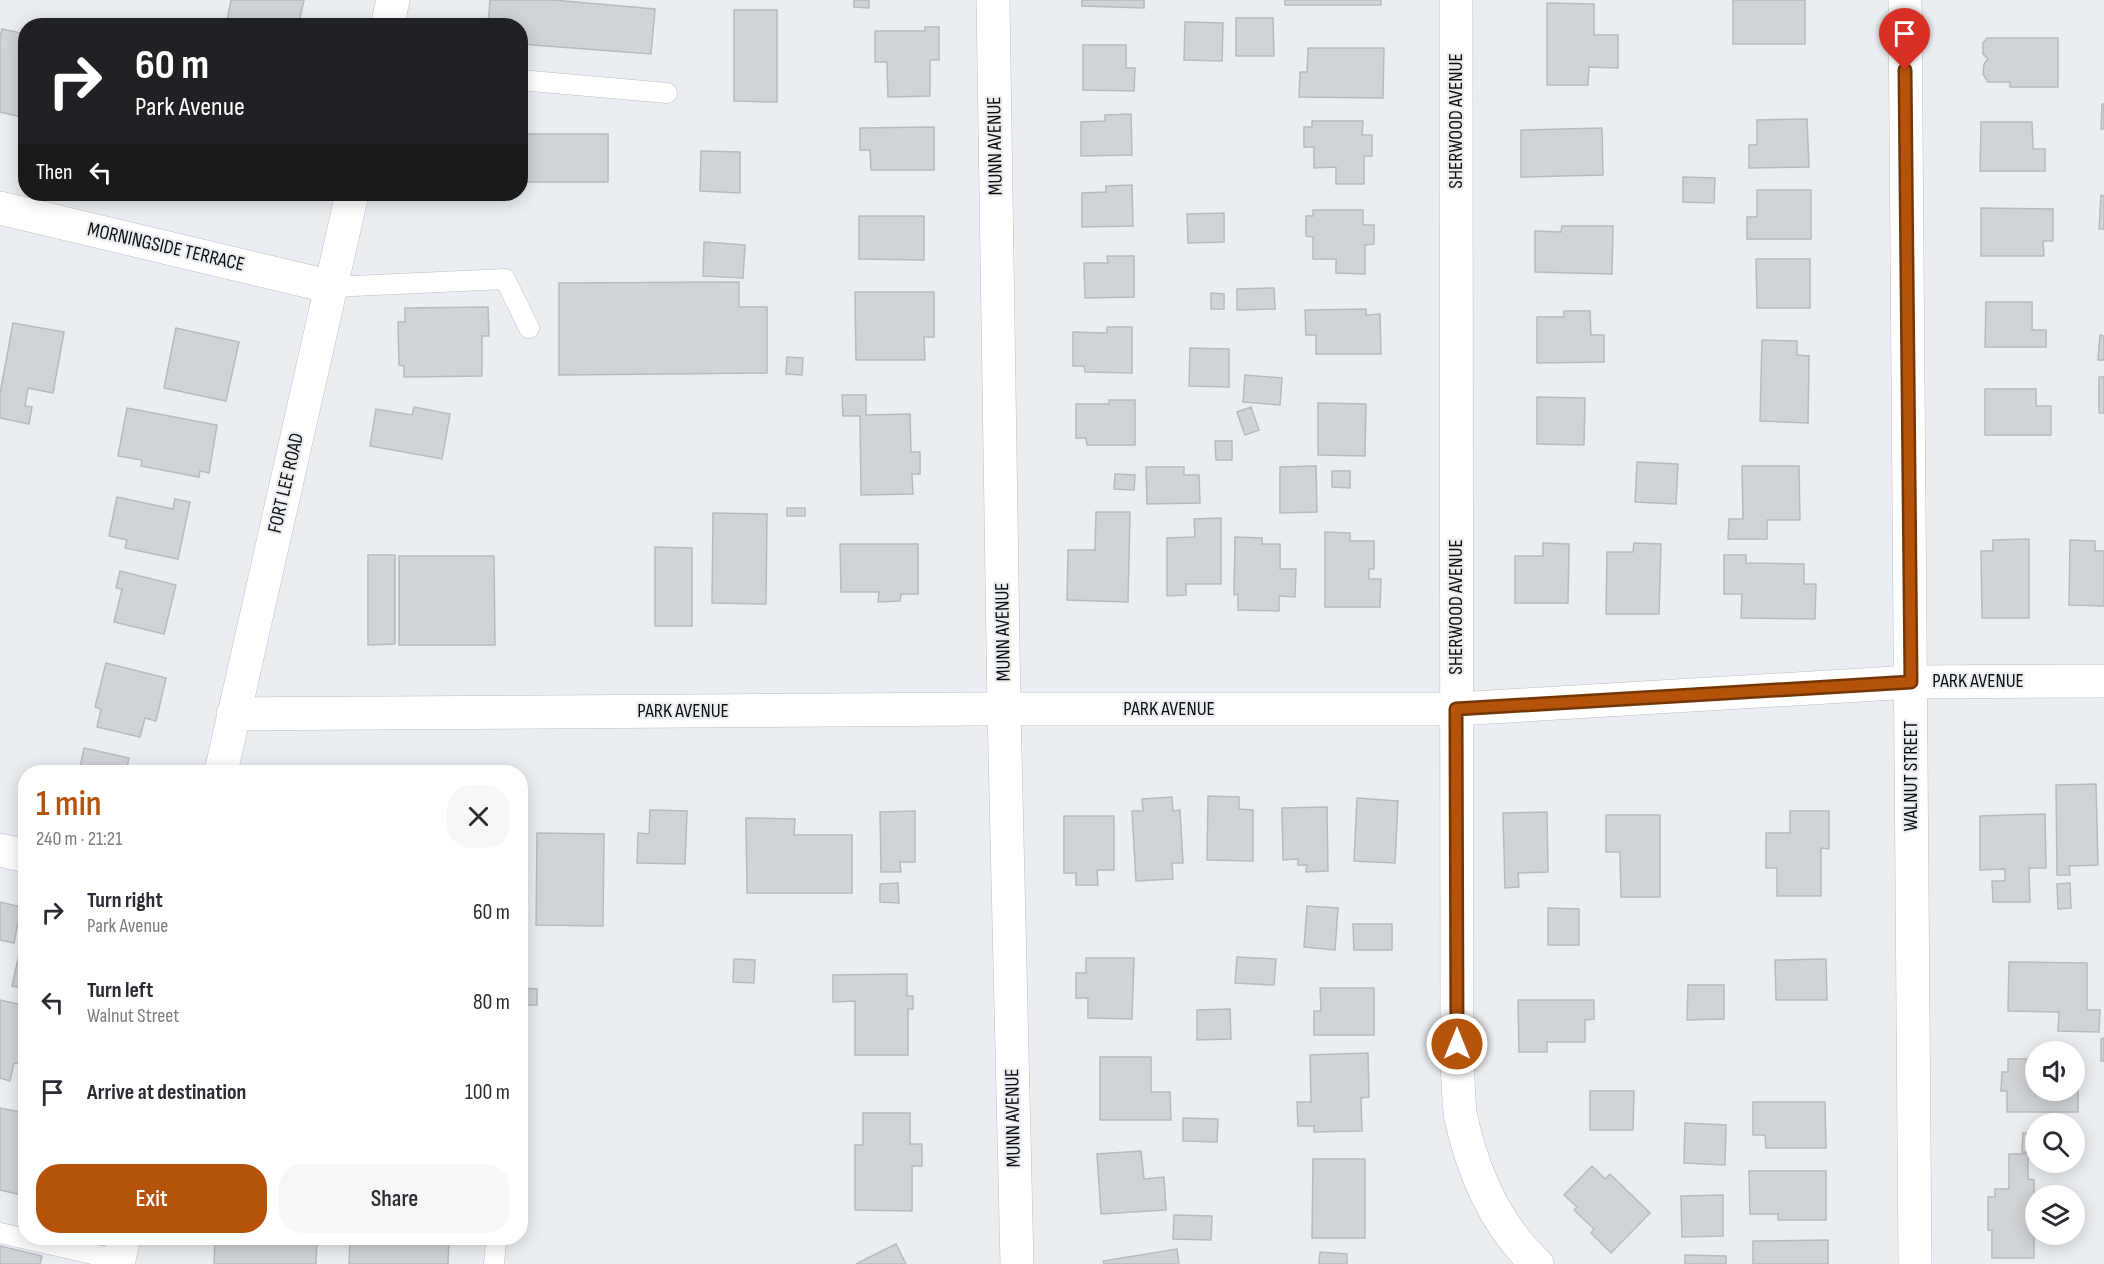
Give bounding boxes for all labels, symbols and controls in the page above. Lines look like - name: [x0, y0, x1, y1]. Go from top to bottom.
- pin: [1879, 8, 1930, 70]
- icon: arrive: [1888, 17, 1921, 50]
- text: 60 m: [135, 40, 209, 91]
- icon: right: [36, 42, 114, 120]
- street label: SHERWOOD AVENUE: [1444, 53, 1468, 189]
- text: Park Avenue: [135, 91, 245, 123]
- street label: MUNN AVENUE: [982, 96, 1008, 196]
- icon: left: [84, 156, 117, 189]
- text: Then: [36, 159, 72, 186]
- street label: MORNINGSIDE TERRACE: [85, 217, 247, 277]
- street label: FORT LEE ROAD: [263, 431, 309, 535]
- street label: SHERWOOD AVENUE: [1444, 539, 1468, 675]
- street label: MUNN AVENUE: [990, 582, 1016, 682]
- street label: PARK AVENUE: [1932, 669, 2024, 693]
- street label: PARK AVENUE: [1123, 697, 1215, 721]
- street label: PARK AVENUE: [637, 699, 729, 723]
- street label: WALNUT STREET: [1899, 721, 1923, 831]
- text: 1 min: [36, 783, 101, 826]
- button: close: [447, 785, 510, 848]
- text: 240 m · 21:21: [36, 827, 122, 851]
- text: Turn right: [87, 887, 163, 914]
- icon: right: [36, 896, 69, 929]
- text: 60 m: [473, 899, 510, 926]
- text: Park Avenue: [87, 914, 168, 938]
- text: Turn left: [87, 977, 153, 1004]
- icon: left: [36, 986, 69, 1019]
- text: 80 m: [473, 989, 510, 1016]
- text: Walnut Street: [87, 1004, 179, 1028]
- position arrow: [1425, 1012, 1489, 1076]
- map controls: [2025, 1041, 2085, 1245]
- button: sound: [2025, 1041, 2085, 1101]
- street label: MUNN AVENUE: [1000, 1068, 1026, 1168]
- icon: arrive: [36, 1076, 69, 1109]
- text: Arrive at destination: [87, 1079, 246, 1106]
- text: 100 m: [465, 1079, 510, 1106]
- button: search: [2025, 1113, 2085, 1173]
- button: Exit: [36, 1164, 267, 1233]
- button: Share: [279, 1164, 510, 1233]
- button: layers: [2025, 1185, 2085, 1245]

